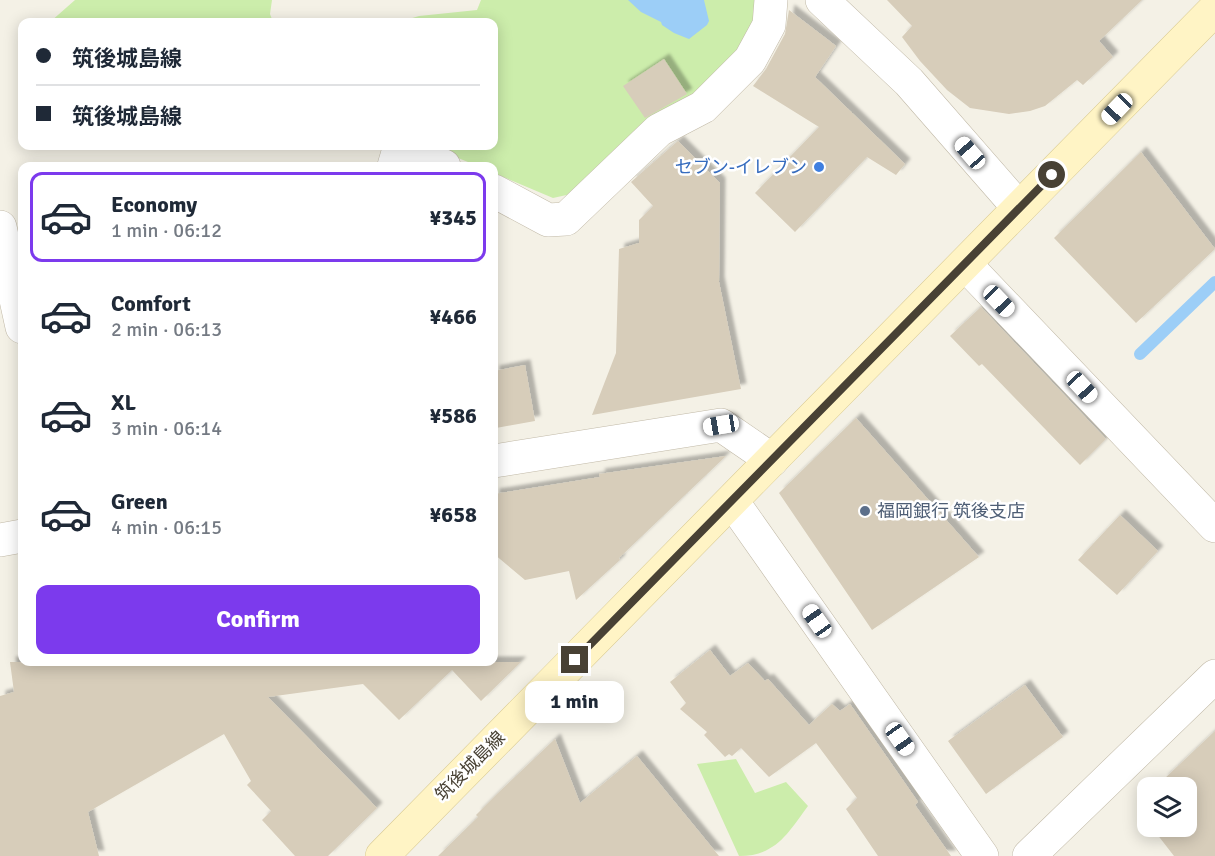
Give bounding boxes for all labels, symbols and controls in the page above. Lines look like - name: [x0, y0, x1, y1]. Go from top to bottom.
- text: 筑後城島線: [72, 45, 182, 72]
- car: [1098, 90, 1136, 128]
- text: 筑後城島線: [72, 103, 182, 130]
- car: [951, 134, 989, 172]
- place label: セブン-イレブン: [675, 156, 807, 178]
- marker: セブン-イレブン: [812, 160, 826, 174]
- route start: [1038, 161, 1065, 188]
- icon: car: [39, 190, 93, 244]
- text: Economy: [111, 191, 197, 218]
- text: ¥345: [429, 204, 477, 231]
- text: 1 min · 06:12: [111, 218, 222, 243]
- car: [980, 282, 1018, 320]
- icon: car: [39, 289, 93, 343]
- text: Comfort: [111, 290, 191, 317]
- text: ¥466: [429, 303, 477, 330]
- text: 2 min · 06:13: [111, 317, 222, 342]
- car: [1063, 368, 1101, 406]
- icon: car: [39, 388, 93, 442]
- text: XL: [111, 389, 136, 416]
- text: ¥586: [429, 402, 477, 429]
- car: [702, 413, 740, 437]
- text: 3 min · 06:14: [111, 416, 222, 441]
- icon: car: [39, 487, 93, 541]
- text: Green: [111, 488, 168, 515]
- place label: 福岡銀行 筑後支店: [877, 500, 1025, 522]
- text: ¥658: [429, 501, 477, 528]
- marker: 福岡銀行 筑後支店: [858, 504, 872, 518]
- text: 4 min · 06:15: [111, 515, 222, 540]
- button: Confirm: [36, 585, 480, 654]
- car: [799, 601, 835, 641]
- route end: [561, 646, 588, 673]
- callout: 1 min: [526, 681, 624, 723]
- text: 1 min: [550, 689, 599, 714]
- car: [882, 719, 918, 759]
- street label: 筑後城島線: [430, 726, 510, 806]
- map controls: [1137, 777, 1197, 837]
- button: layers: [1137, 777, 1197, 837]

